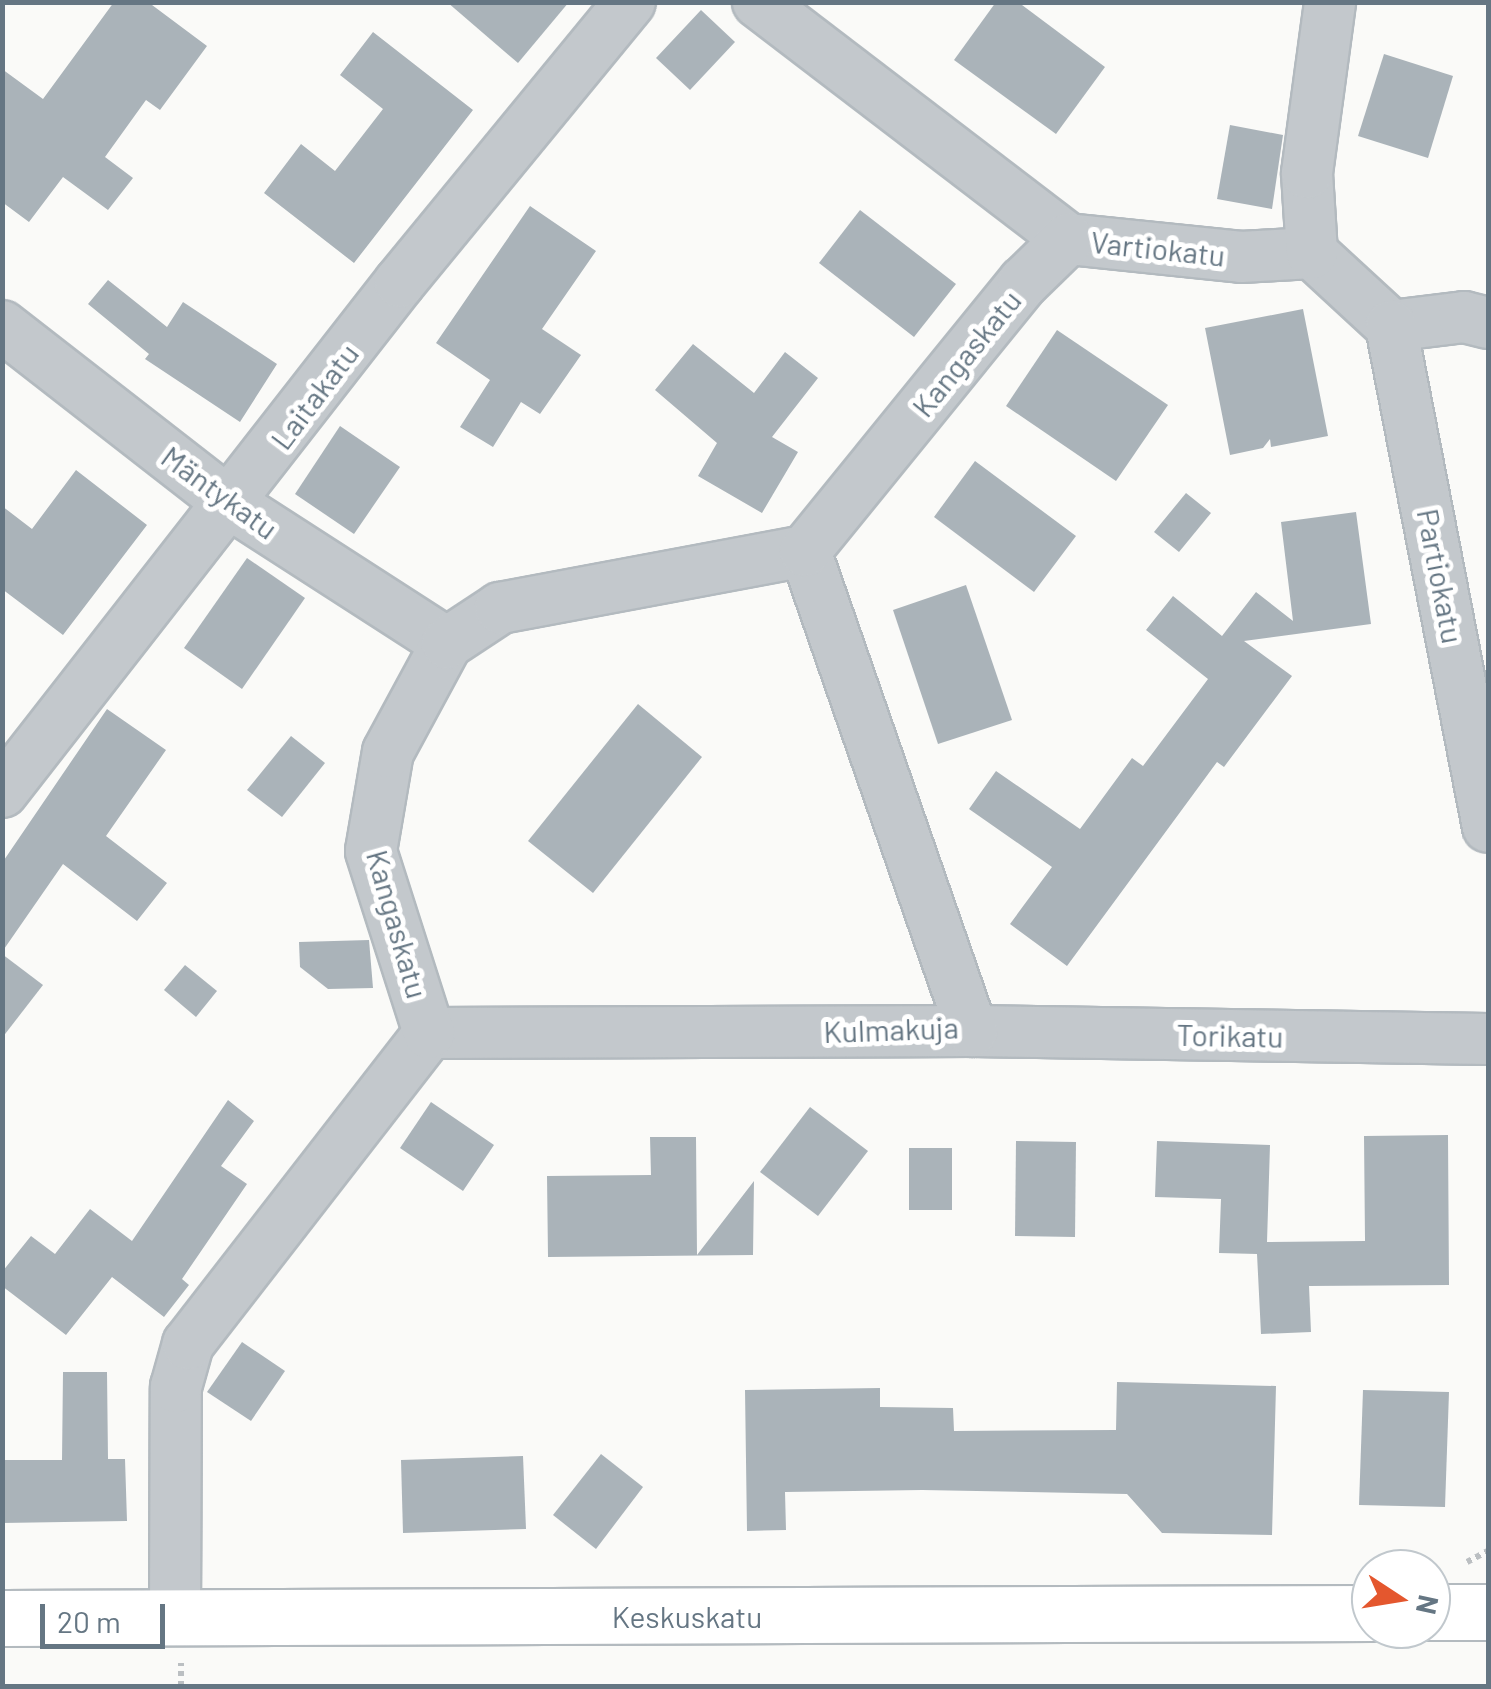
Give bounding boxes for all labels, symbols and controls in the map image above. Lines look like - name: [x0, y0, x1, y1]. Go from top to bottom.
- street label: Vartiokatu: [1089, 223, 1227, 273]
- street label: Kangaskatu: [904, 282, 1028, 424]
- street label: Laitakatu: [263, 336, 365, 456]
- street label: Mäntykatu: [155, 438, 285, 546]
- street label: Partiokatu: [1410, 506, 1472, 646]
- street label: Kangaskatu: [360, 846, 436, 1002]
- street label: Kulmakuja: [823, 1009, 959, 1049]
- street label: Torikatu: [1176, 1016, 1284, 1054]
- north arrow: [1351, 1549, 1451, 1649]
- scale bar: [45, 1584, 170, 1646]
- text: N: [1410, 1592, 1447, 1617]
- street label: Keskuskatu: [612, 1598, 762, 1634]
- text: 20 m: [57, 1603, 121, 1639]

